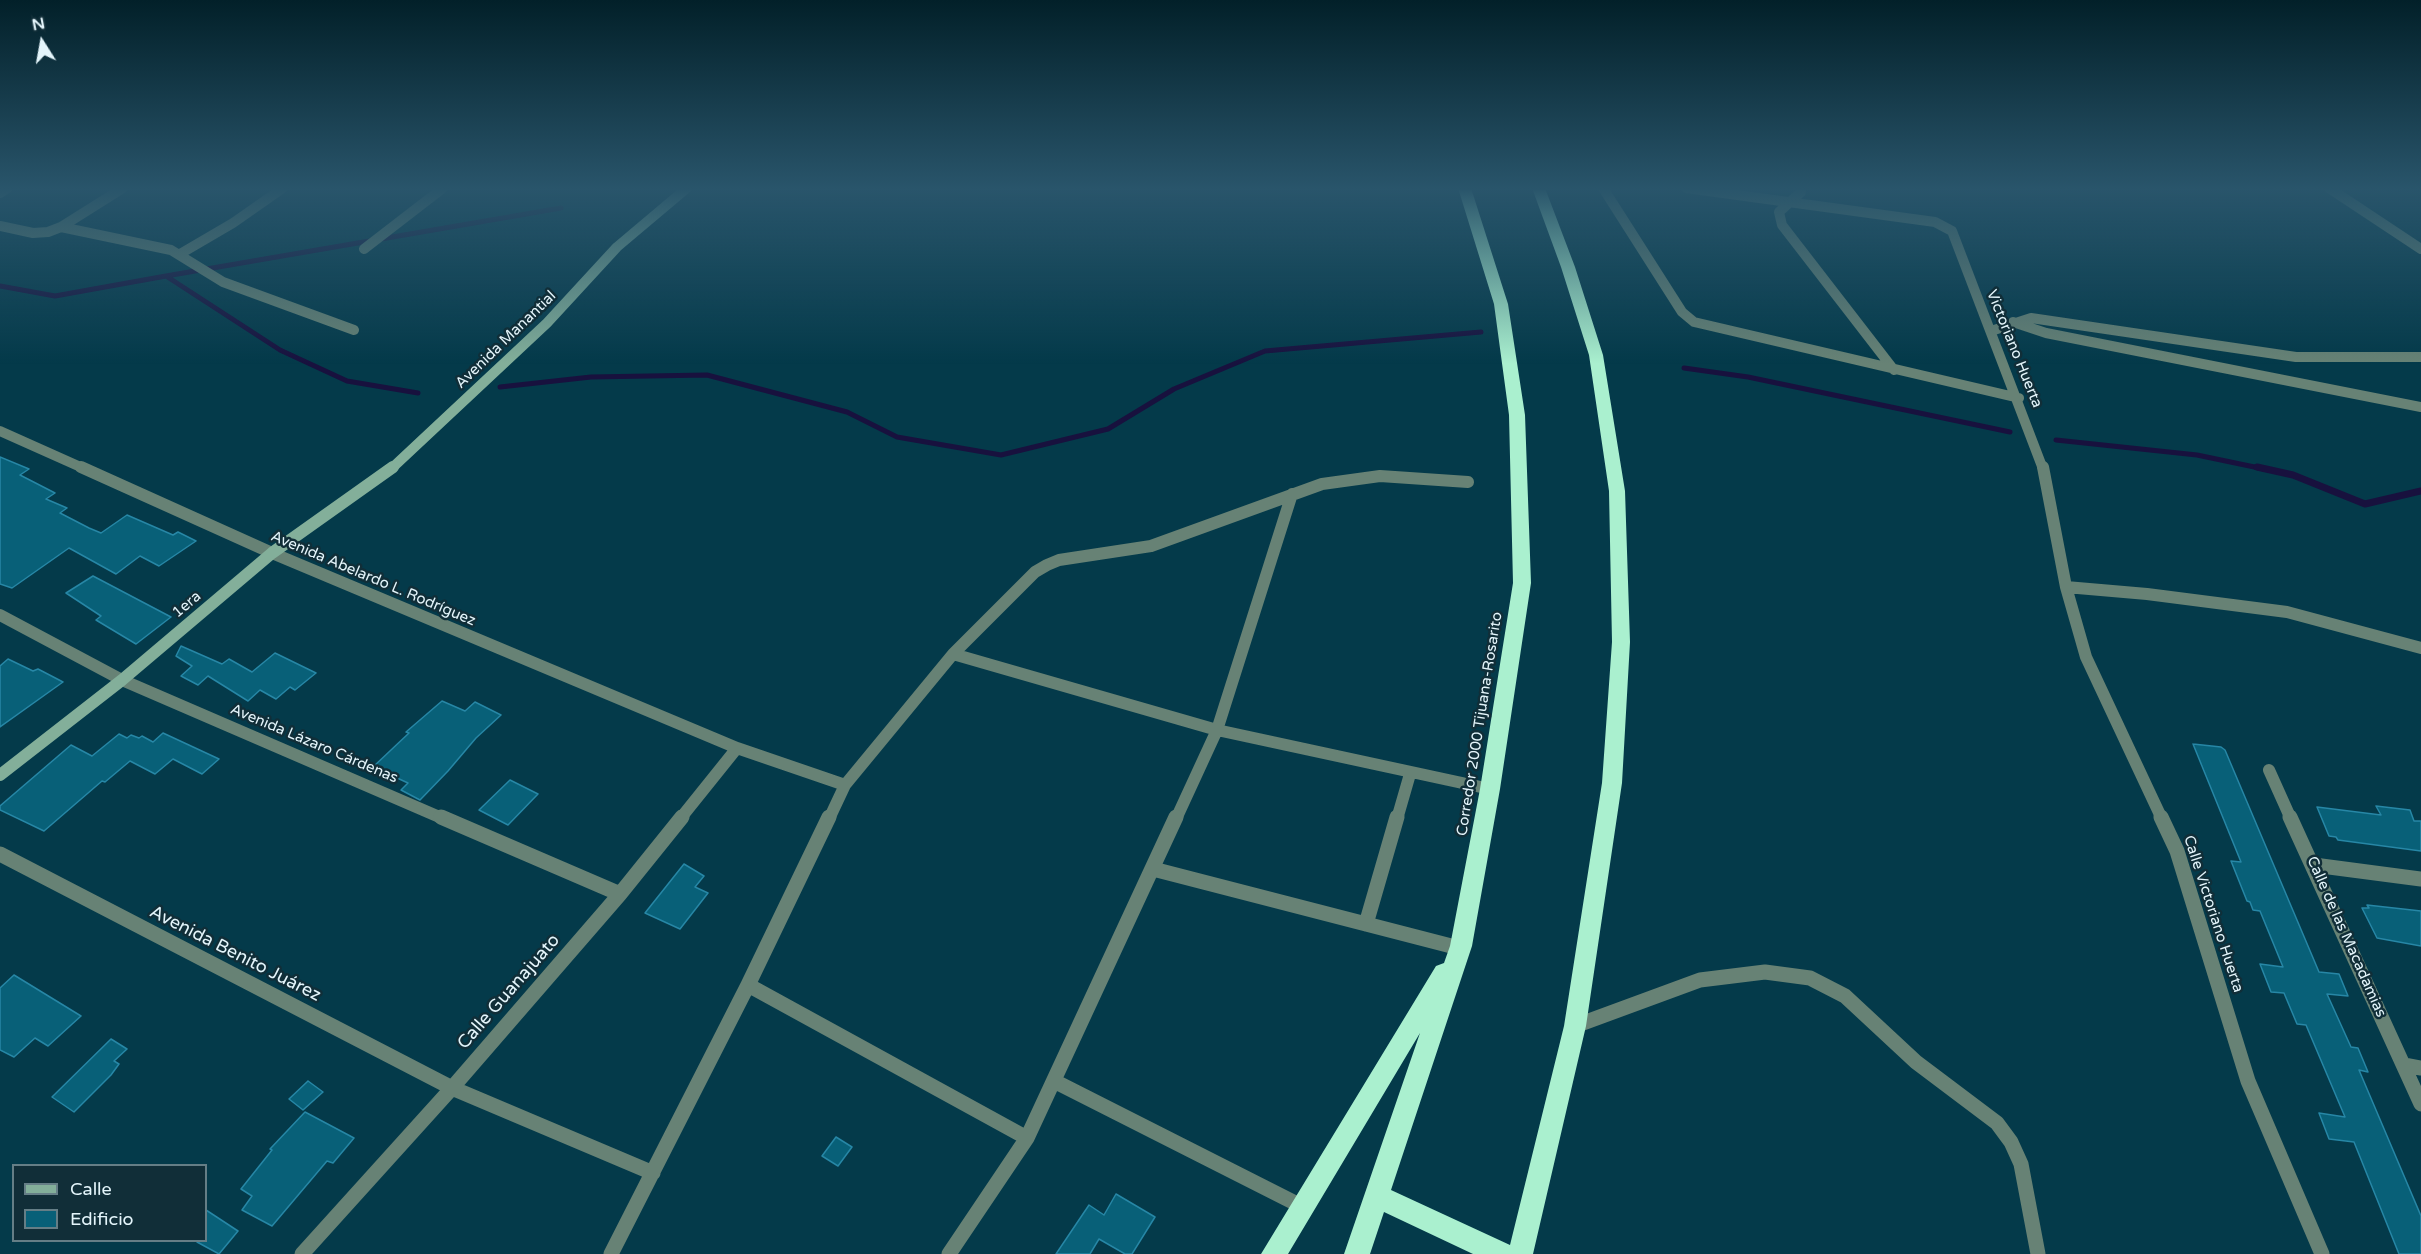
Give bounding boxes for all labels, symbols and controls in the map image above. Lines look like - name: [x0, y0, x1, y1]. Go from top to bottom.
- north arrow: [12, 12, 72, 72]
- text: N: [30, 13, 47, 35]
- street label: Avenida Manantial: [452, 287, 560, 393]
- street label: Victoriano Huerta: [1982, 287, 2046, 411]
- street label: Avenida Abelardo L. Rodríguez: [268, 528, 478, 630]
- street label: 1era: [169, 588, 205, 622]
- street label: Corredor 2000 Tijuana-Rosarito: [1453, 611, 1507, 837]
- street label: Avenida Lázaro Cárdenas: [228, 700, 400, 788]
- street label: Calle Victoriano Huerta: [2179, 833, 2247, 995]
- street label: Calle de las Macadamias: [2302, 854, 2390, 1020]
- street label: Avenida Benito Juárez: [146, 901, 324, 1007]
- street label: Calle Guanajuato: [453, 930, 565, 1054]
- legend: [12, 1164, 207, 1242]
- text: Calle: [70, 1178, 112, 1200]
- text: Edificio: [70, 1208, 134, 1230]

